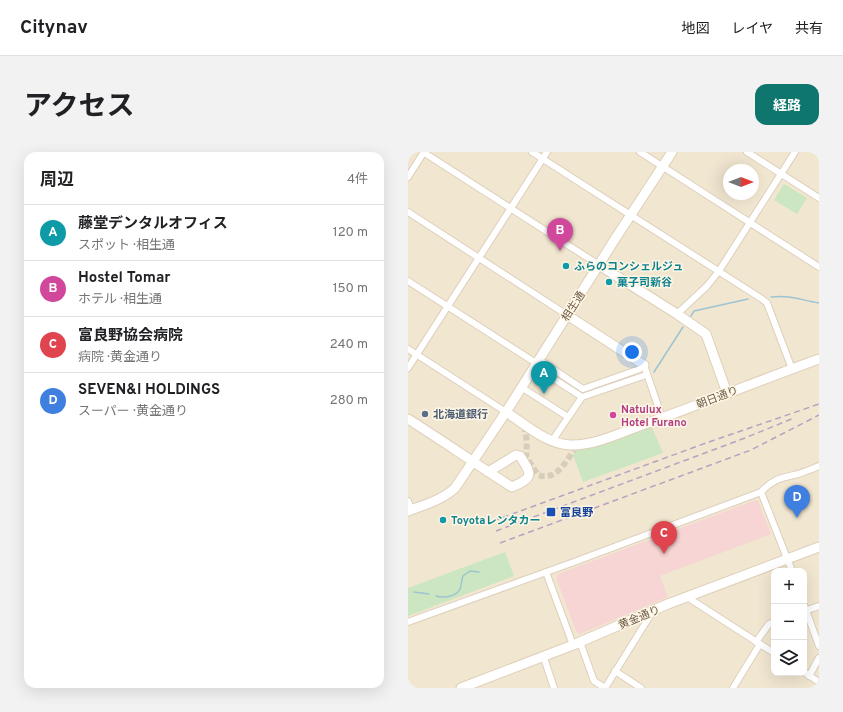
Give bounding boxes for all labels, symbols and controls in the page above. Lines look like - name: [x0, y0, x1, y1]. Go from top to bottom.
- text: Citynav: [20, 16, 88, 40]
- text: 地図: [681, 21, 709, 38]
- text: レイヤ: [731, 21, 773, 38]
- text: 共有: [795, 21, 823, 38]
- button: 経路: [755, 84, 819, 125]
- text: アクセス: [24, 90, 135, 126]
- north arrow: [723, 164, 759, 200]
- text: 周辺: [40, 170, 74, 192]
- text: 4件: [347, 172, 368, 188]
- text: 藤堂デンタルオフィス: [78, 215, 228, 234]
- pin: B: [547, 218, 573, 251]
- text: A: [48, 225, 58, 241]
- text: 120 m: [333, 225, 368, 241]
- text: スポット · 相生通: [78, 238, 175, 254]
- place label: ふらのコンシェルジュ: [574, 260, 683, 274]
- marker: ふらのコンシェルジュ: [561, 261, 571, 271]
- text: Hostel Tomar: [78, 269, 171, 288]
- place label: 菓子司新谷: [617, 276, 672, 290]
- marker: 菓子司新谷: [604, 277, 614, 287]
- text: B: [49, 281, 57, 297]
- text: 150 m: [333, 281, 368, 297]
- street label: 相生通: [559, 289, 589, 324]
- text: ホテル · 相生通: [78, 292, 162, 308]
- text: 富良野協会病院: [78, 327, 183, 346]
- text: C: [49, 337, 57, 353]
- text: 240 m: [330, 337, 368, 353]
- your location: [622, 342, 642, 362]
- text: 病院 · 黄金通り: [78, 350, 162, 366]
- pin: A: [531, 361, 557, 394]
- text: SEVEN&I HOLDINGS: [78, 381, 220, 400]
- street label: 朝日通り: [694, 384, 740, 412]
- text: D: [48, 393, 58, 409]
- text: 280 m: [330, 393, 368, 409]
- place label: Natulux Hotel Furano: [621, 403, 687, 430]
- text: スーパー · 黄金通り: [78, 404, 188, 420]
- place label: 北海道銀行: [433, 408, 488, 422]
- marker: 北海道銀行: [420, 409, 430, 419]
- marker: Natulux Hotel Furano: [608, 410, 618, 420]
- pin: D: [784, 485, 810, 518]
- marker: 富良野: [545, 506, 557, 518]
- place label: 富良野: [560, 506, 594, 520]
- place label: Toyotaレンタカー: [451, 514, 540, 528]
- marker: Toyotaレンタカー: [438, 515, 448, 525]
- pin: C: [651, 521, 677, 554]
- map controls: [771, 568, 807, 676]
- button: +: [771, 568, 807, 604]
- street label: 黄金通り: [616, 603, 662, 633]
- button: −: [771, 604, 807, 640]
- button: layers: [771, 640, 807, 676]

